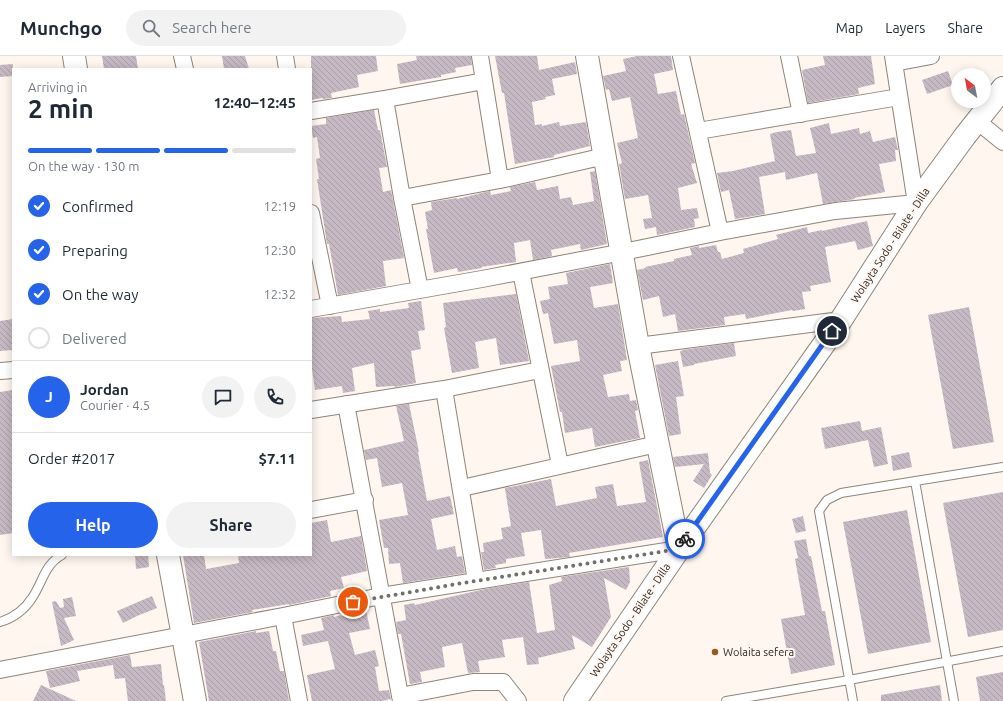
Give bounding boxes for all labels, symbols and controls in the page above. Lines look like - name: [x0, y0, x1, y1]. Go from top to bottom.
- search box: [126, 10, 406, 46]
- text: Munchgo: [20, 17, 102, 39]
- icon: search: [140, 17, 162, 39]
- text: Search here: [172, 19, 252, 36]
- text: Map: [836, 20, 863, 36]
- text: Layers: [885, 20, 925, 36]
- text: Share: [947, 20, 983, 36]
- north arrow: [951, 68, 991, 108]
- map controls: [951, 68, 991, 108]
- text: Arriving in: [28, 80, 87, 94]
- text: 2 min: [28, 94, 94, 123]
- text: 12:40–12:45: [213, 94, 296, 111]
- text: On the way · 130 m: [28, 159, 140, 173]
- street label: Wolayta Sodo - Bilate - Dilla: [848, 185, 932, 305]
- icon: check: [28, 195, 50, 217]
- text: Confirmed: [62, 198, 134, 215]
- text: 12:19: [263, 199, 296, 213]
- icon: check: [28, 239, 50, 261]
- text: Preparing: [62, 242, 128, 259]
- text: 12:30: [263, 243, 296, 257]
- icon: check: [28, 283, 50, 305]
- text: On the way: [62, 286, 138, 303]
- text: 12:32: [263, 287, 296, 301]
- pin: [815, 314, 849, 348]
- icon: home: [821, 320, 843, 342]
- text: Delivered: [62, 330, 127, 347]
- button: chat: [202, 376, 244, 418]
- button: phone: [254, 376, 296, 418]
- text: Jordan: [80, 381, 129, 398]
- text: J: [45, 388, 53, 405]
- text: Courier · 4.5: [80, 398, 150, 412]
- text: Order #2017: [28, 450, 115, 467]
- text: $7.11: [258, 450, 296, 467]
- button: Help: [28, 502, 158, 548]
- button: Share: [166, 502, 296, 548]
- courier: [665, 519, 705, 559]
- icon: bike: [674, 528, 696, 550]
- street label: Wolayta Sodo - Bilate - Dilla: [587, 561, 673, 679]
- pin: [336, 585, 370, 619]
- icon: bag: [342, 591, 364, 613]
- place label: Wolaita sefera: [723, 646, 794, 658]
- marker: Wolaita sefera: [710, 647, 720, 657]

